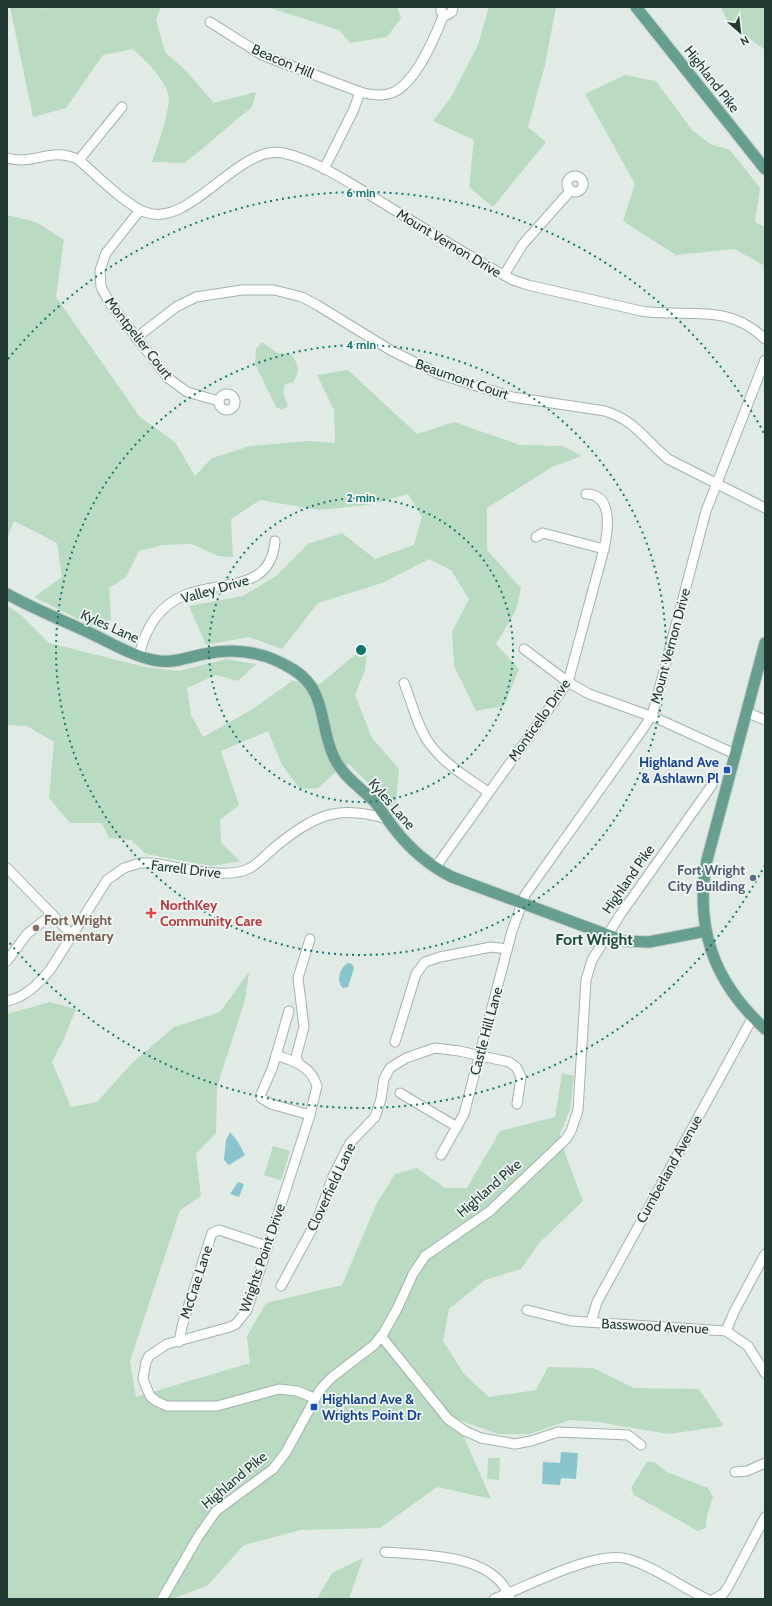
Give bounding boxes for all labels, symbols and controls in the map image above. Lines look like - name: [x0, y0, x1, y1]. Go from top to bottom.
- north arrow: [720, 12, 760, 52]
- text: N: [738, 33, 751, 49]
- street label: Beacon Hill: [249, 40, 318, 83]
- street label: Highland Pike: [680, 42, 744, 116]
- text: 6 min: [346, 185, 376, 200]
- street label: Mount Vernon Drive: [393, 205, 505, 281]
- street label: Montpelier Court: [101, 293, 177, 383]
- text: 4 min: [346, 337, 376, 352]
- street label: Beaumont Court: [413, 355, 511, 404]
- text: 2 min: [347, 490, 375, 505]
- street label: Valley Drive: [179, 571, 251, 607]
- street label: Mount Vernon Drive: [646, 586, 694, 706]
- street label: Kyles Lane: [78, 605, 142, 647]
- centre of rings: [354, 643, 368, 657]
- street label: Monticello Drive: [504, 675, 574, 765]
- place label: Highland Ave & Ashlawn Pl: [639, 753, 719, 787]
- marker: Highland Ave & Ashlawn Pl: [722, 765, 732, 775]
- street label: Kyles Lane: [365, 775, 419, 833]
- street label: Highland Pike: [598, 841, 658, 917]
- street label: Farrell Drive: [150, 856, 222, 882]
- place label: Fort Wright City Building: [668, 861, 745, 895]
- marker: Fort Wright City Building: [748, 873, 758, 883]
- place label: NorthKey Community Care: [160, 896, 262, 930]
- marker: NorthKey Community Care: [145, 907, 157, 919]
- place label: Fort Wright Elementary: [44, 911, 114, 945]
- marker: Fort Wright Elementary: [31, 923, 41, 933]
- district label: Fort Wright: [555, 930, 633, 949]
- street label: Castle Hill Lane: [466, 985, 506, 1077]
- street label: Cumberland Avenue: [632, 1112, 706, 1226]
- street label: Cloverfield Lane: [303, 1140, 359, 1234]
- street label: Highland Pike: [453, 1155, 525, 1221]
- street label: Wrights Point Drive: [235, 1201, 289, 1315]
- street label: McCrae Lane: [176, 1243, 216, 1321]
- street label: Basswood Avenue: [601, 1314, 709, 1338]
- place label: Highland Ave & Wrights Point Dr: [322, 1390, 422, 1424]
- marker: Highland Ave & Wrights Point Dr: [309, 1402, 319, 1412]
- street label: Highland Pike: [198, 1447, 270, 1513]

